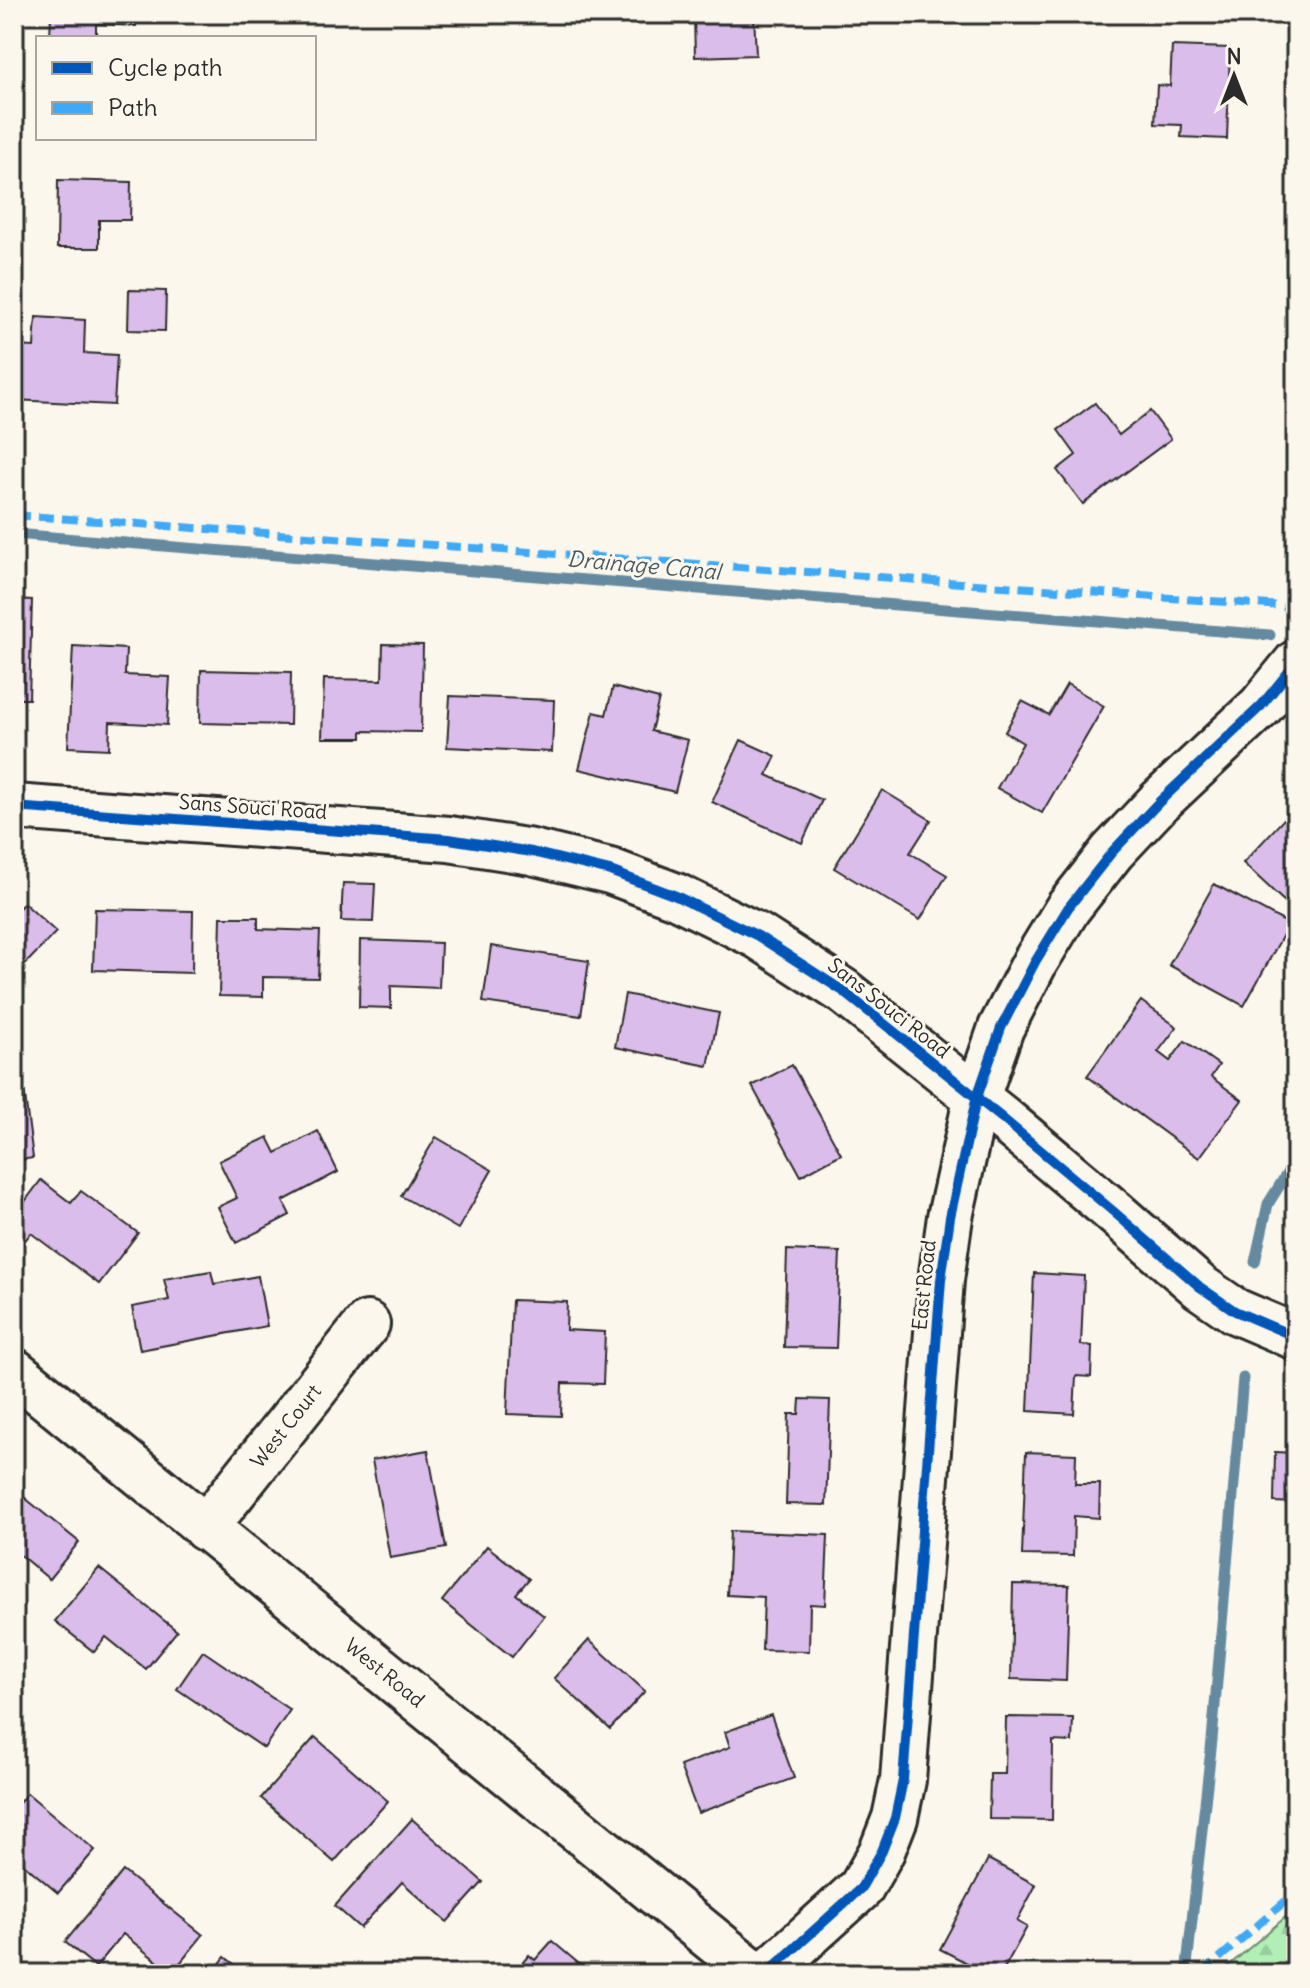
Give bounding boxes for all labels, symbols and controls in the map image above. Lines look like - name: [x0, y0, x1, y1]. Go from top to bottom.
- legend: [36, 36, 316, 140]
- north arrow: [1194, 36, 1274, 116]
- text: N: [1226, 42, 1242, 70]
- text: Cycle path: [108, 52, 223, 82]
- text: Path: [108, 92, 158, 122]
- water label: Drainage Canal: [566, 544, 725, 586]
- street label: Sans Souci Road: [178, 789, 328, 824]
- street label: Sans Souci Road: [823, 952, 956, 1063]
- street label: East Road: [906, 1238, 941, 1331]
- street label: West Court: [245, 1379, 326, 1473]
- street label: West Road: [340, 1632, 430, 1712]

